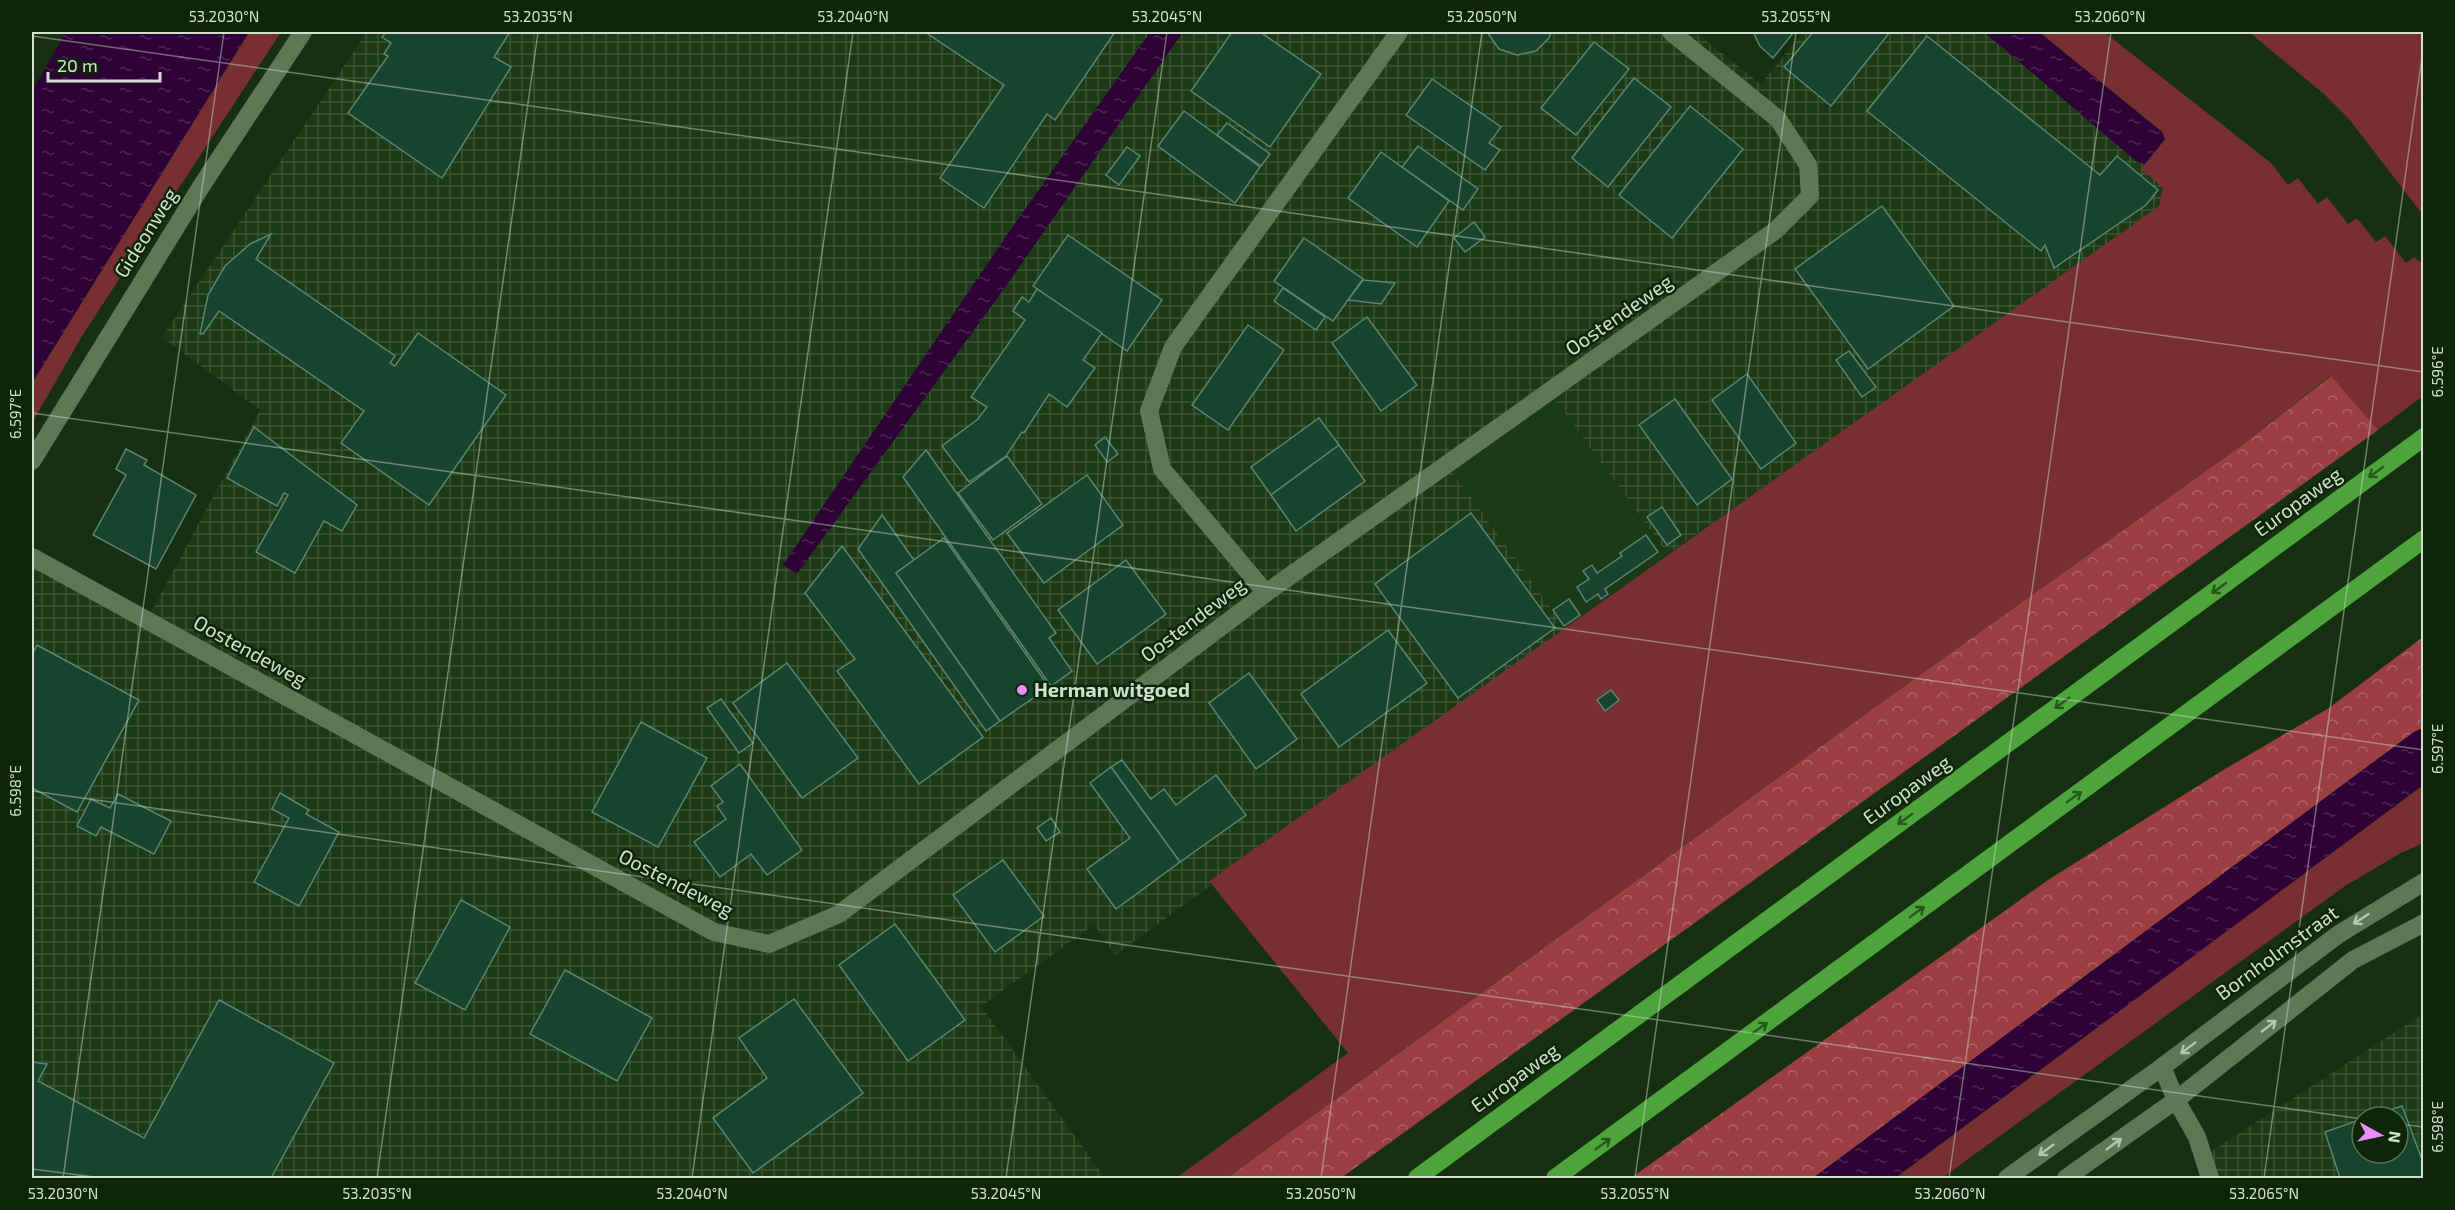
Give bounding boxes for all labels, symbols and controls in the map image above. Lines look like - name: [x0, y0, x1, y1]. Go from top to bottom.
- text: 53.2030°N: [189, 7, 259, 25]
- text: 53.2035°N: [503, 7, 573, 25]
- text: 53.2040°N: [817, 7, 889, 25]
- text: 53.2045°N: [1132, 7, 1202, 25]
- text: 53.2050°N: [1447, 7, 1517, 25]
- text: 53.2055°N: [1761, 7, 1831, 25]
- text: 53.2060°N: [2075, 7, 2145, 25]
- scale bar: [48, 45, 160, 83]
- text: 20 m: [57, 54, 98, 76]
- street label: Gideonweg: [108, 183, 182, 282]
- street label: Oostendeweg: [1560, 268, 1677, 360]
- text: 6.596°E: [2428, 346, 2446, 398]
- text: 6.597°E: [6, 389, 24, 439]
- street label: Europaweg: [2249, 461, 2346, 541]
- one-way arrow: [2369, 466, 2385, 478]
- street label: Oostendeweg: [1135, 572, 1250, 667]
- one-way arrow: [2212, 581, 2228, 594]
- street label: Oostendeweg: [190, 609, 311, 691]
- place label: Herman witgoed: [1034, 677, 1190, 701]
- marker: Herman witgoed: [1015, 683, 1029, 697]
- one-way arrow: [2055, 697, 2071, 709]
- text: 6.597°E: [2428, 724, 2446, 774]
- street label: Europaweg: [1858, 749, 1955, 829]
- text: 6.598°E: [6, 765, 24, 817]
- one-way arrow: [2065, 791, 2081, 803]
- one-way arrow: [1898, 813, 1914, 825]
- street label: Oostendeweg: [615, 843, 738, 921]
- street label: Bornholmstraat: [2211, 900, 2343, 1005]
- one-way arrow: [1908, 906, 1924, 919]
- one-way arrow: [2353, 914, 2370, 926]
- one-way arrow: [2261, 1020, 2277, 1033]
- one-way arrow: [1751, 1022, 1767, 1034]
- street label: Europaweg: [1466, 1037, 1563, 1117]
- one-way arrow: [2180, 1041, 2196, 1054]
- text: 6.598°E: [2428, 1101, 2446, 1153]
- north arrow: [2350, 1105, 2410, 1165]
- text: N: [2385, 1130, 2406, 1144]
- one-way arrow: [1594, 1138, 1610, 1150]
- one-way arrow: [2105, 1138, 2121, 1151]
- one-way arrow: [2039, 1144, 2055, 1156]
- text: 53.2030°N: [28, 1184, 98, 1202]
- text: 53.2035°N: [342, 1184, 412, 1202]
- text: 53.2040°N: [656, 1184, 728, 1202]
- text: 53.2045°N: [971, 1184, 1041, 1202]
- text: 53.2050°N: [1286, 1184, 1356, 1202]
- text: 53.2055°N: [1600, 1184, 1670, 1202]
- text: 53.2060°N: [1915, 1184, 1985, 1202]
- text: 53.2065°N: [2229, 1184, 2299, 1202]

